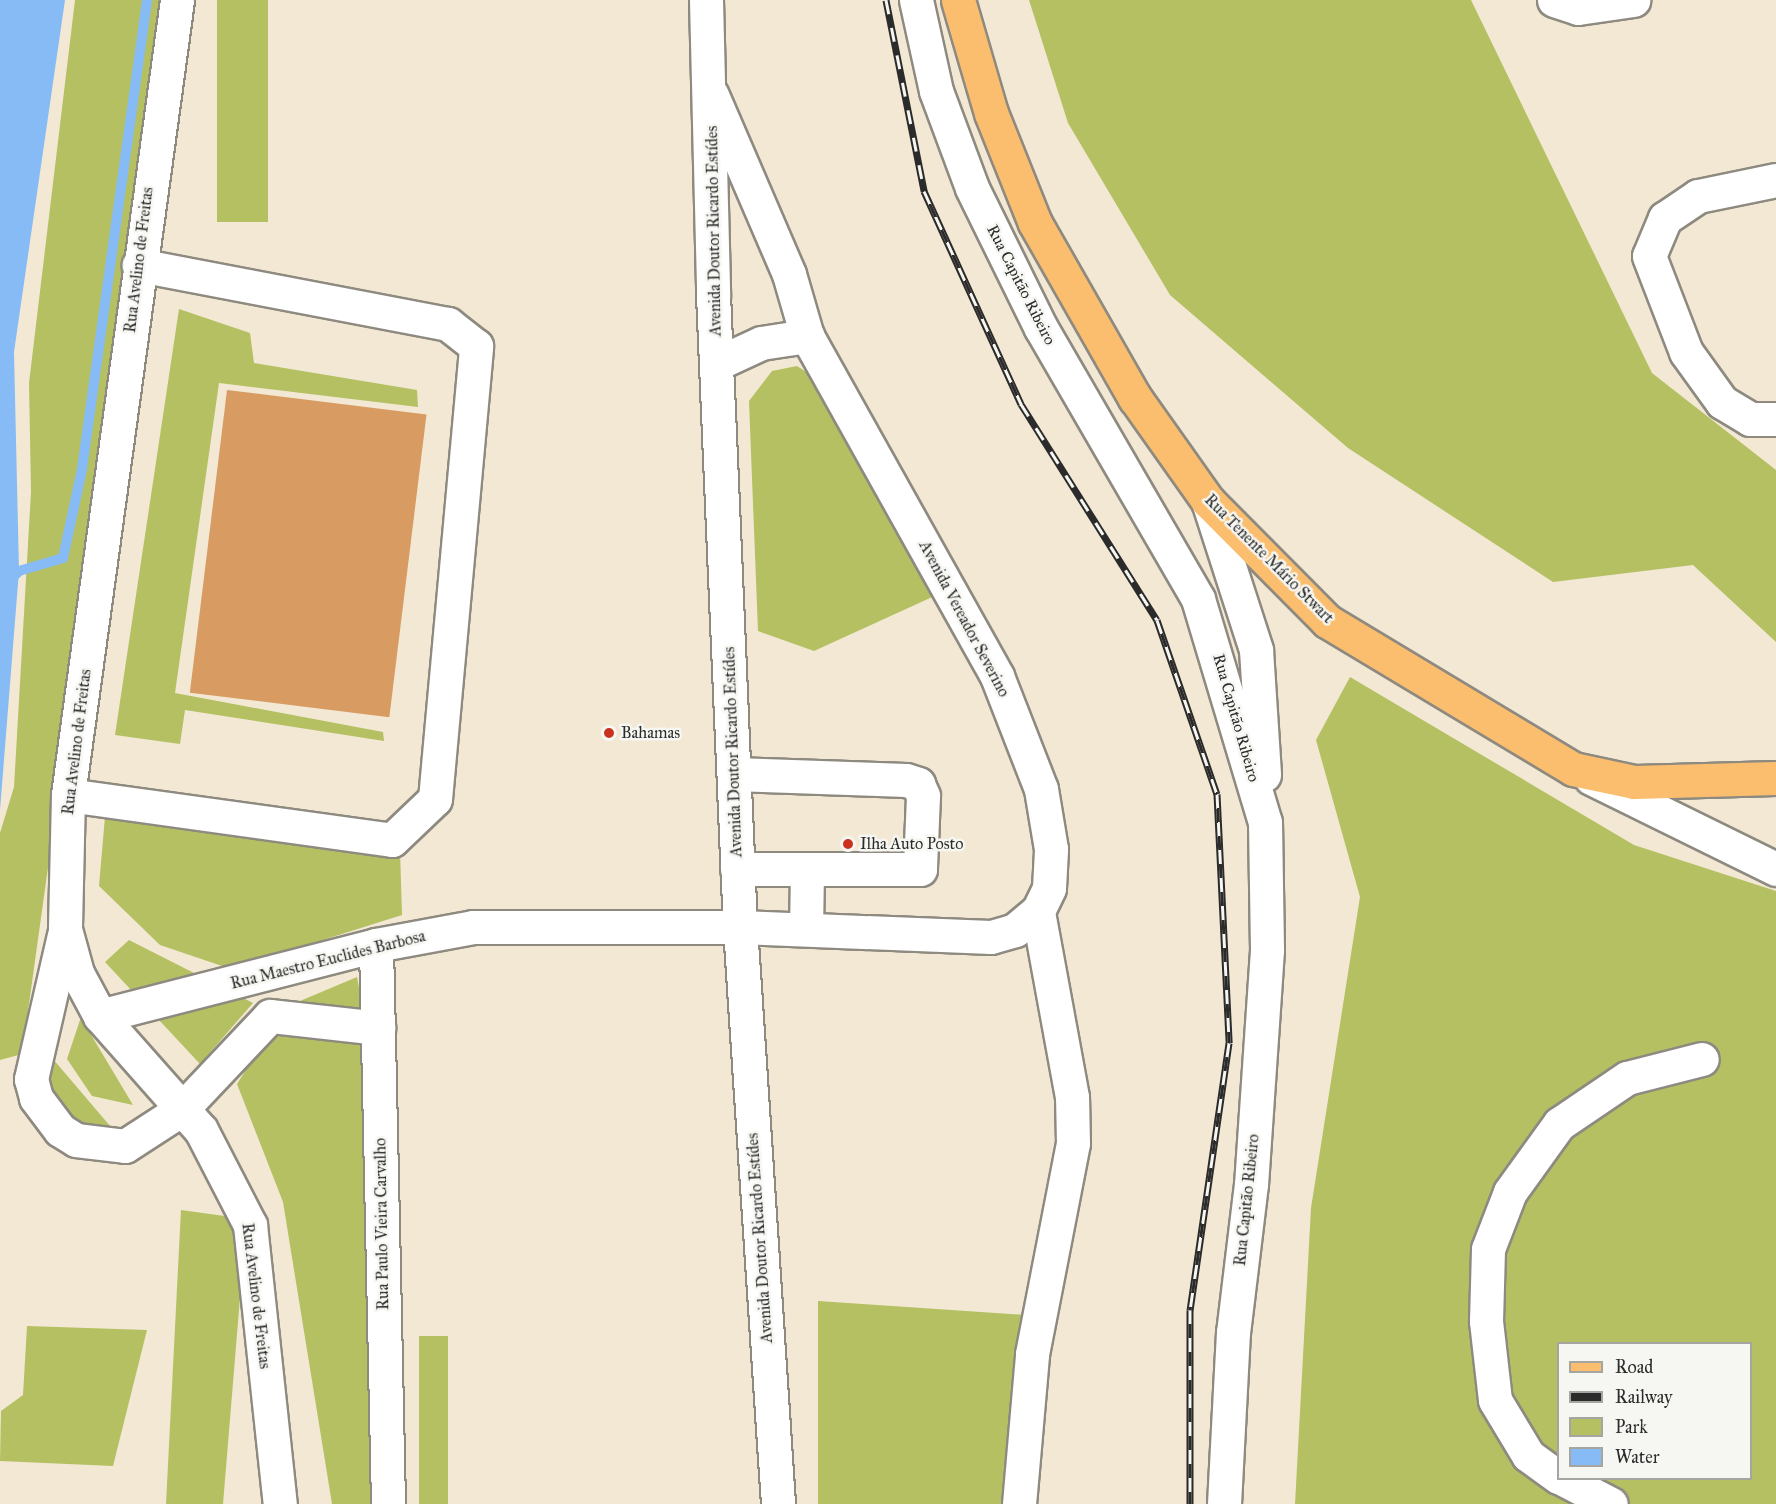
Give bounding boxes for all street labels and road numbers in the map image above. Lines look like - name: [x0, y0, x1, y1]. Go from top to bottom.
- street label: Avenida Doutor Ricardo Estídes: [703, 126, 725, 336]
- street label: Rua Avelino de Freitas: [121, 186, 157, 334]
- street label: Rua Capitão Ribeiro: [982, 222, 1060, 348]
- street label: Rua Tenente Mário Stwart: [1200, 490, 1338, 628]
- street label: Avenida Vereador Severino: [915, 538, 1013, 700]
- street label: Avenida Doutor Ricardo Estídes: [720, 646, 746, 858]
- street label: Rua Capitão Ribeiro: [1209, 652, 1263, 784]
- street label: Rua Avelino de Freitas: [59, 668, 95, 816]
- street label: Rua Maestro Euclides Barbosa: [229, 926, 427, 994]
- street label: Avenida Doutor Ricardo Estídes: [743, 1132, 777, 1344]
- street label: Rua Capitão Ribeiro: [1231, 1133, 1263, 1267]
- street label: Rua Paulo Vieira Carvalho: [371, 1138, 393, 1310]
- street label: Rua Avelino de Freitas: [238, 1222, 274, 1370]

